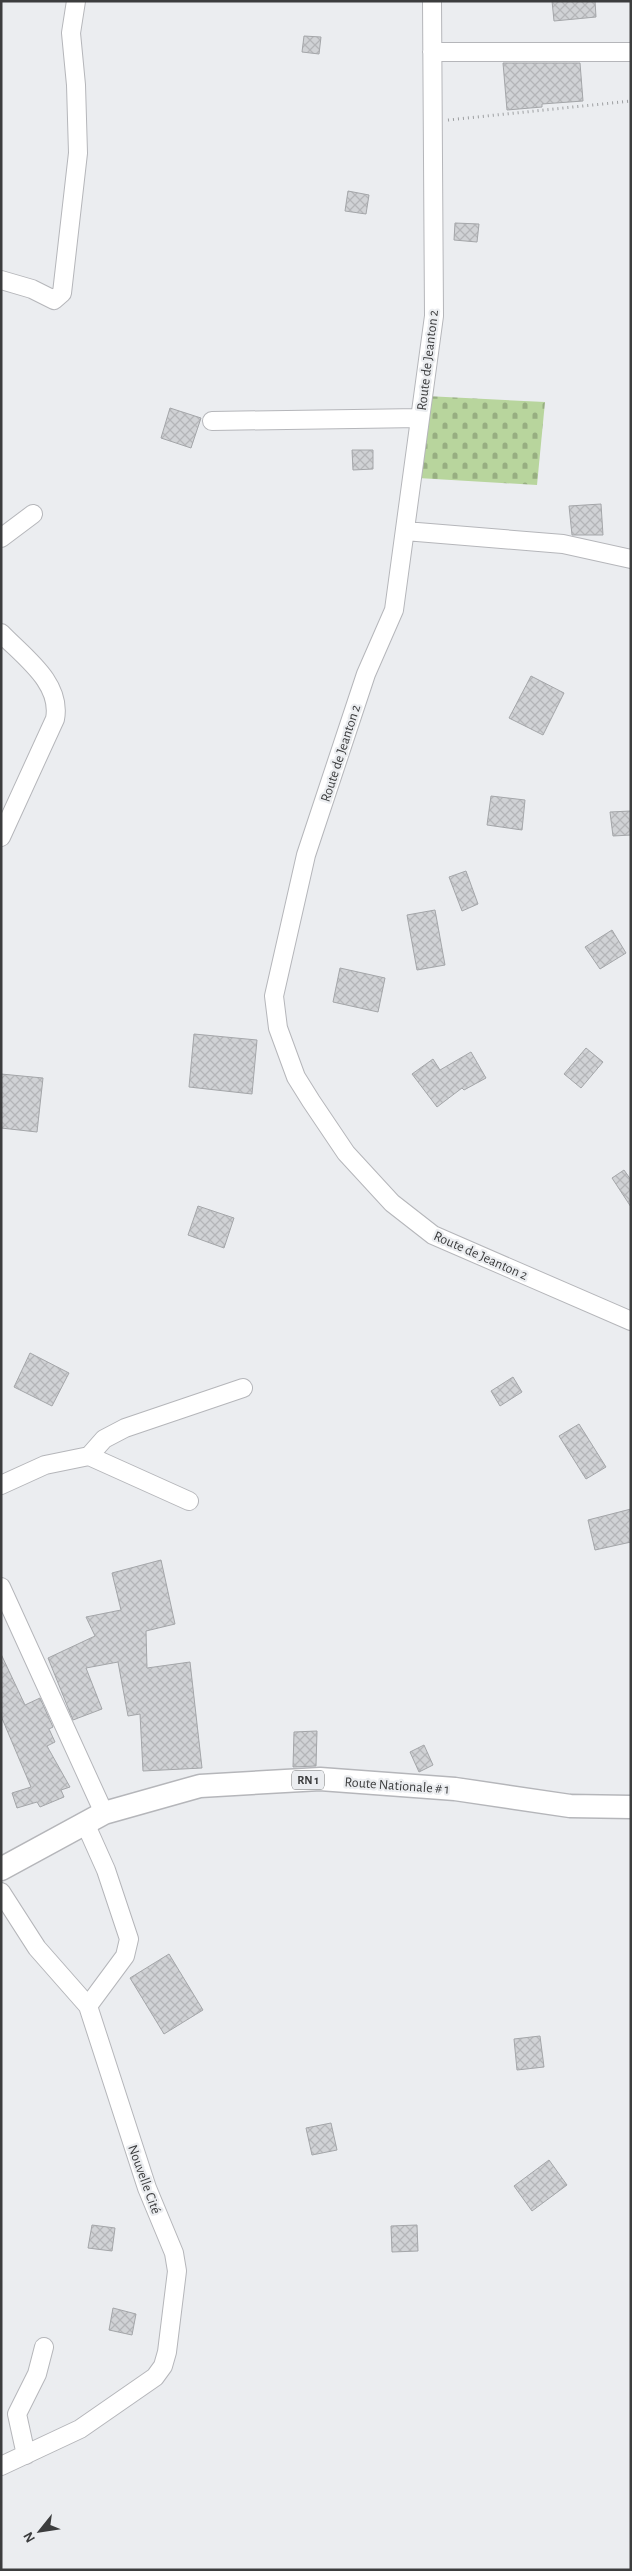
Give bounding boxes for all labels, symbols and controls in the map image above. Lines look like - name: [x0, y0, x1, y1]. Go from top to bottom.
- street label: Route de Jeanton 2: [415, 309, 441, 411]
- street label: Route de Jeanton 2: [319, 703, 363, 804]
- street label: Route de Jeanton 2: [431, 1229, 530, 1283]
- road number: RN 1: [292, 1770, 324, 1790]
- street label: Route Nationale # 1: [344, 1775, 450, 1797]
- street label: Nouvelle Cité: [125, 2143, 163, 2216]
- north arrow: [15, 2506, 65, 2556]
- text: N: [21, 2529, 38, 2545]

